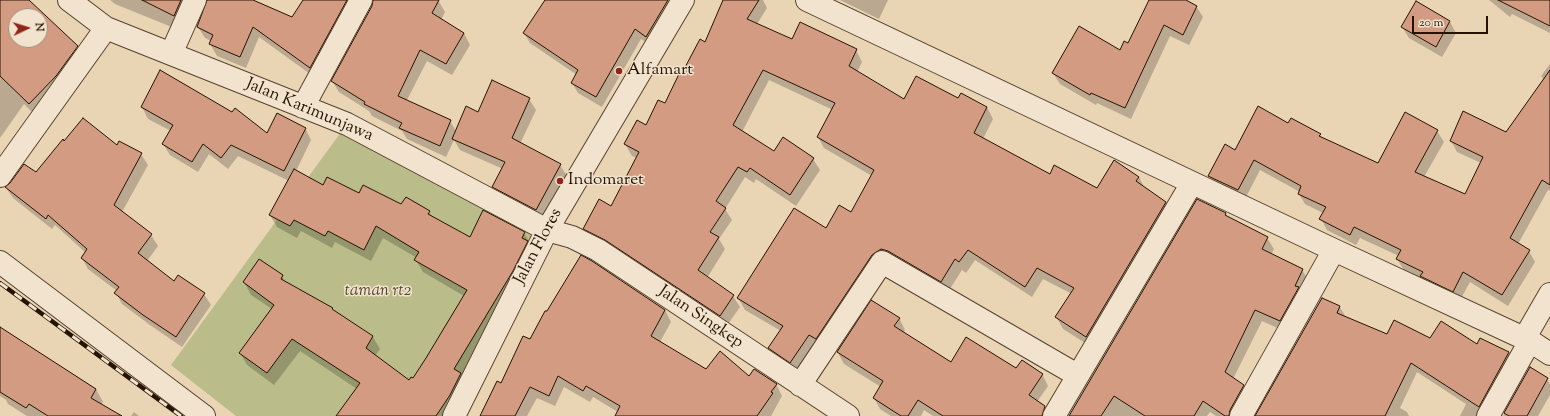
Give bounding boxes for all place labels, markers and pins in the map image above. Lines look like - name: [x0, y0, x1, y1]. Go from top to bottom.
- place label: Alfamart: [627, 61, 693, 81]
- marker: Alfamart: [614, 66, 624, 76]
- place label: Indomaret: [568, 171, 644, 191]
- marker: Indomaret: [555, 176, 565, 186]

